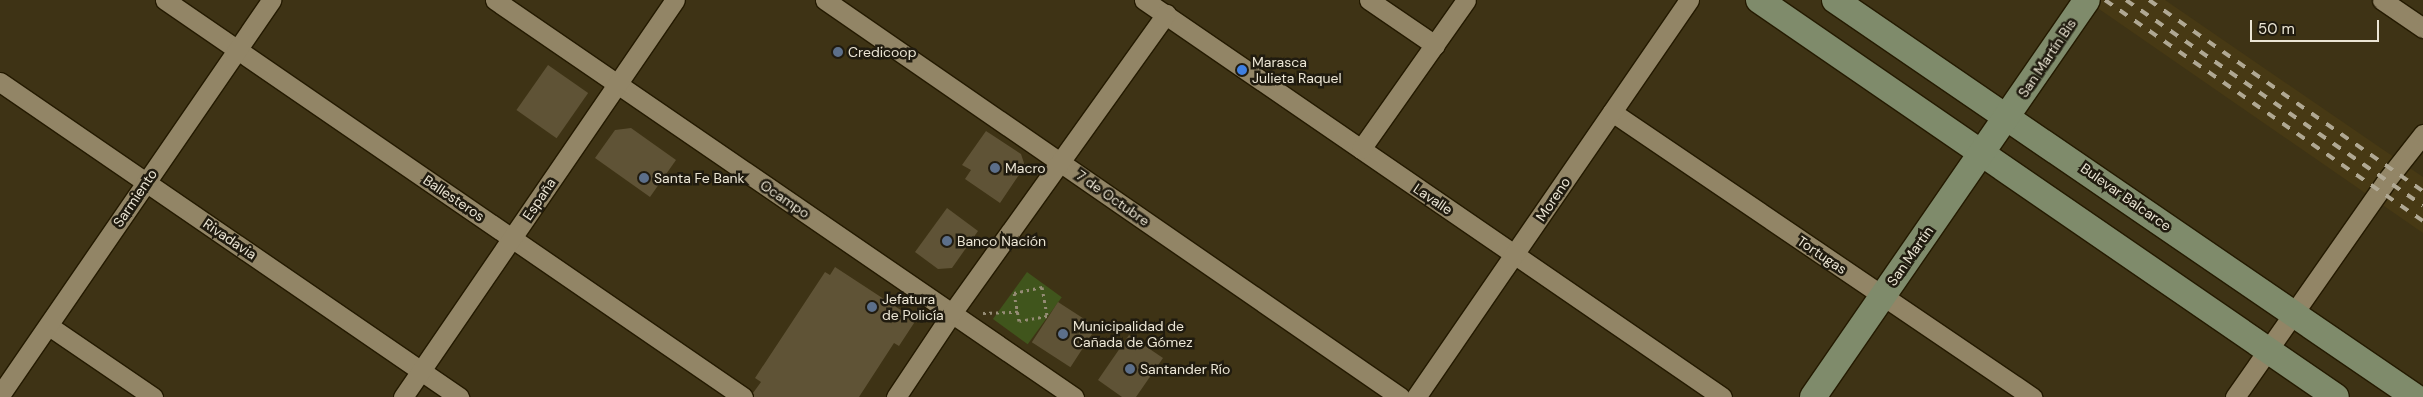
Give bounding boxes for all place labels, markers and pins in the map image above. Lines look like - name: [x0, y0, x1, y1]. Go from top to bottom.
- place label: Credicoop: [848, 44, 916, 60]
- marker: Credicoop: [832, 46, 844, 58]
- place label: Marasca Julieta Raquel: [1252, 54, 1342, 86]
- marker: Marasca Julieta Raquel: [1236, 64, 1248, 76]
- place label: Macro: [1005, 160, 1046, 176]
- marker: Macro: [989, 162, 1001, 174]
- place label: Santa Fe Bank: [654, 170, 745, 186]
- marker: Santa Fe Bank: [638, 172, 650, 184]
- place label: Banco Nación: [957, 233, 1046, 249]
- marker: Banco Nación: [941, 235, 953, 247]
- place label: Jefatura de Policía: [882, 291, 944, 324]
- marker: Jefatura de Policía: [866, 301, 878, 313]
- place label: Municipalidad de Cañada de Gómez: [1073, 318, 1193, 351]
- marker: Municipalidad de Cañada de Gómez: [1057, 328, 1069, 340]
- place label: Santander Río: [1140, 361, 1230, 377]
- marker: Santander Río: [1124, 363, 1136, 375]

